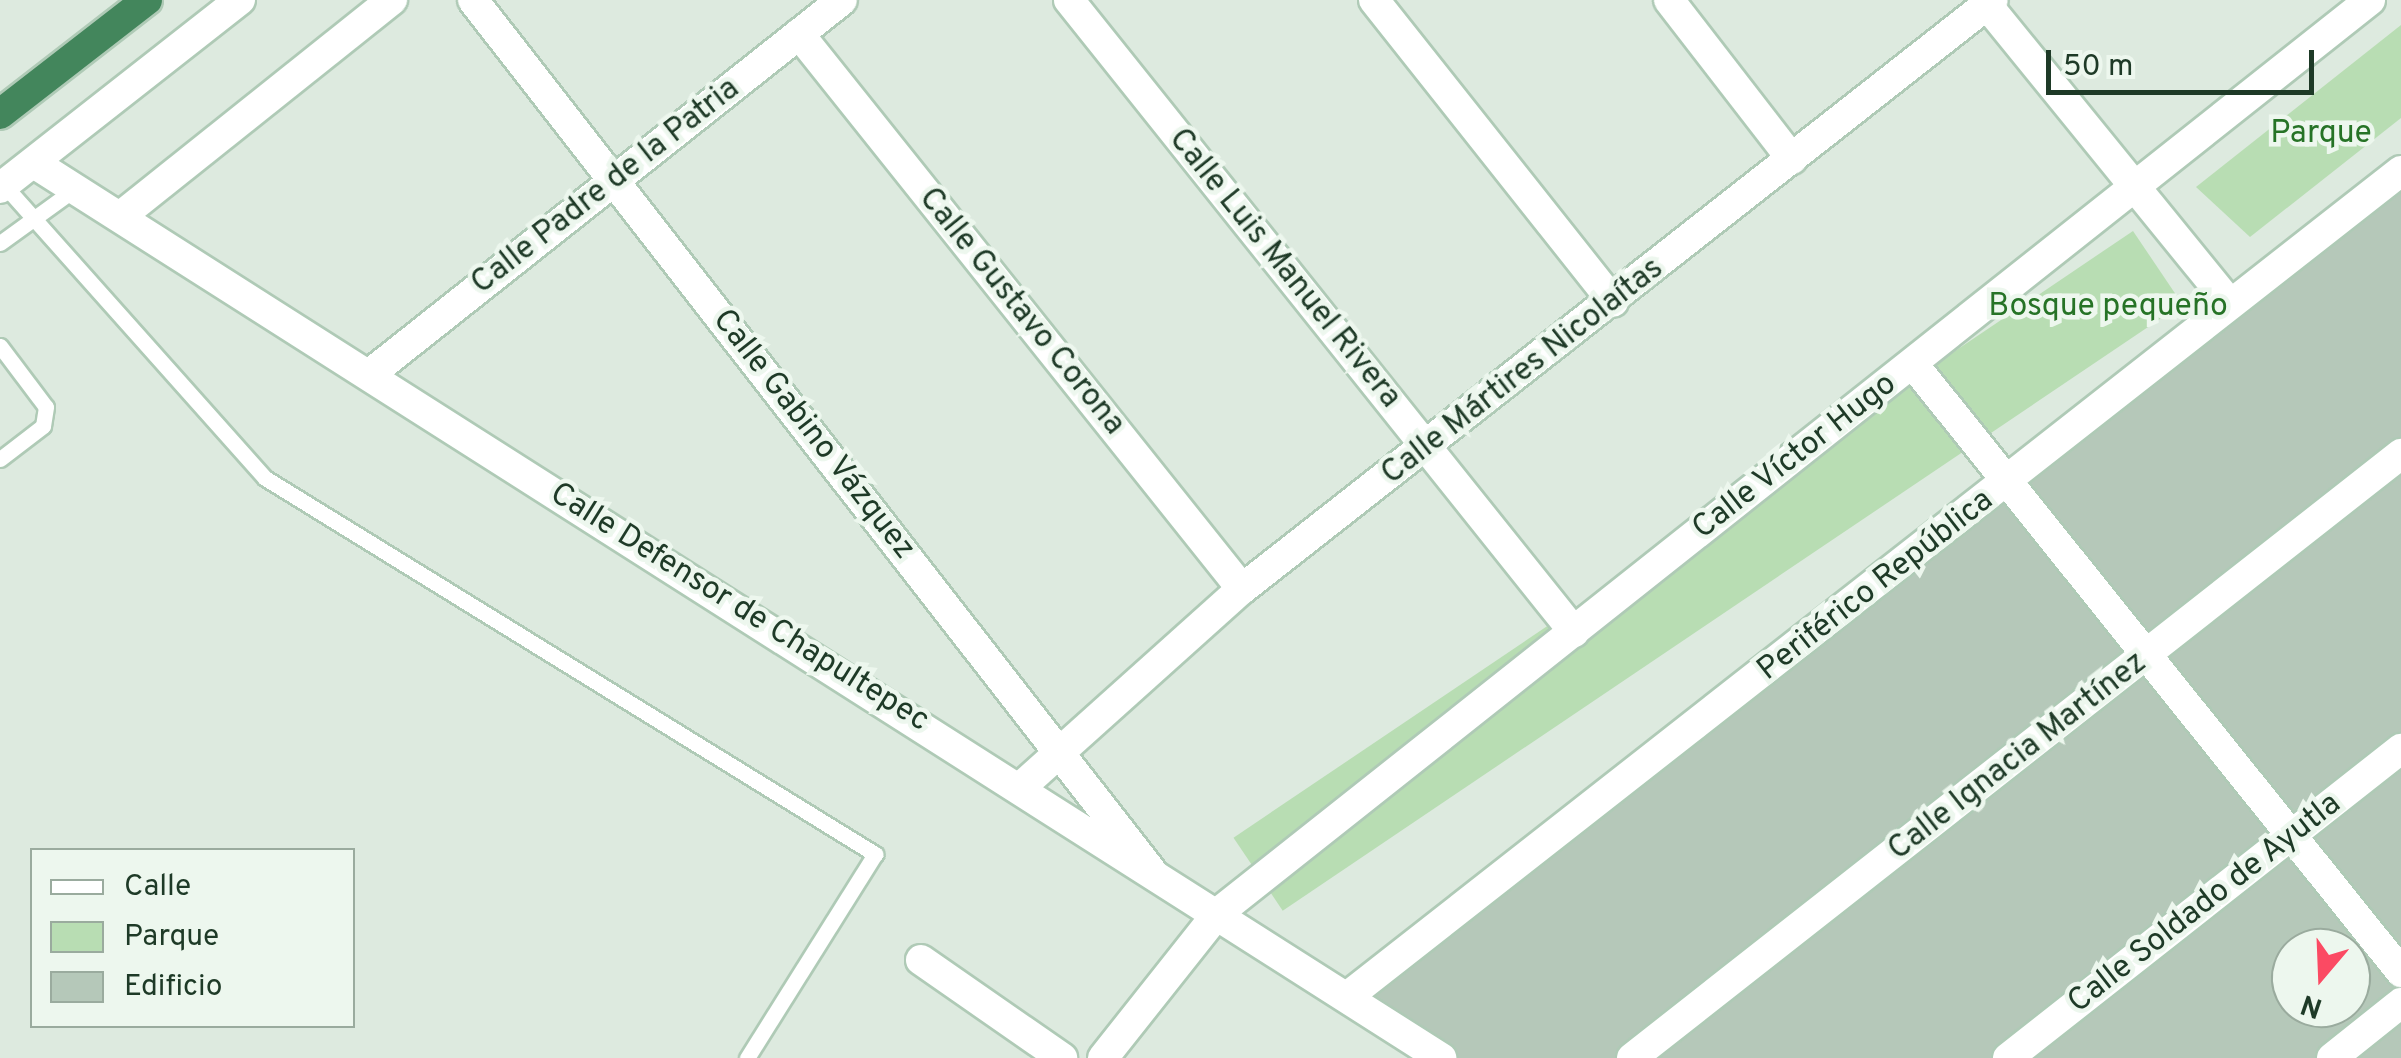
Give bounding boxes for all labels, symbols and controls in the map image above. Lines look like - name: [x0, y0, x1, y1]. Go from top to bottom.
- scale bar: [2051, 30, 2318, 92]
- text: 50 m: [2063, 49, 2133, 86]
- street label: Calle Padre de la Patria: [464, 70, 748, 304]
- park label: Parque: [2270, 115, 2372, 153]
- street label: Calle Luis Manuel Rivera: [1159, 122, 1409, 416]
- street label: Calle Gustavo Corona: [910, 181, 1132, 443]
- street label: Calle Mártires Nicolaítas: [1374, 250, 1672, 494]
- park label: Bosque pequeño: [1988, 288, 2228, 326]
- street label: Calle Gabino Vázquez: [703, 302, 923, 568]
- street label: Calle Víctor Hugo: [1685, 365, 1905, 549]
- street label: Calle Defensor de Chapultepec: [542, 475, 936, 741]
- street label: Periférico República: [1751, 482, 2001, 690]
- street label: Calle Ignacia Martínez: [1881, 644, 2155, 870]
- street label: Calle Soldado de Ayutla: [2060, 785, 2350, 1023]
- legend: [30, 848, 355, 1028]
- text: Calle: [124, 869, 191, 906]
- text: Parque: [124, 919, 219, 956]
- north arrow: [2271, 928, 2371, 1028]
- text: Edificio: [124, 969, 222, 1006]
- text: N: [2297, 984, 2327, 1025]

